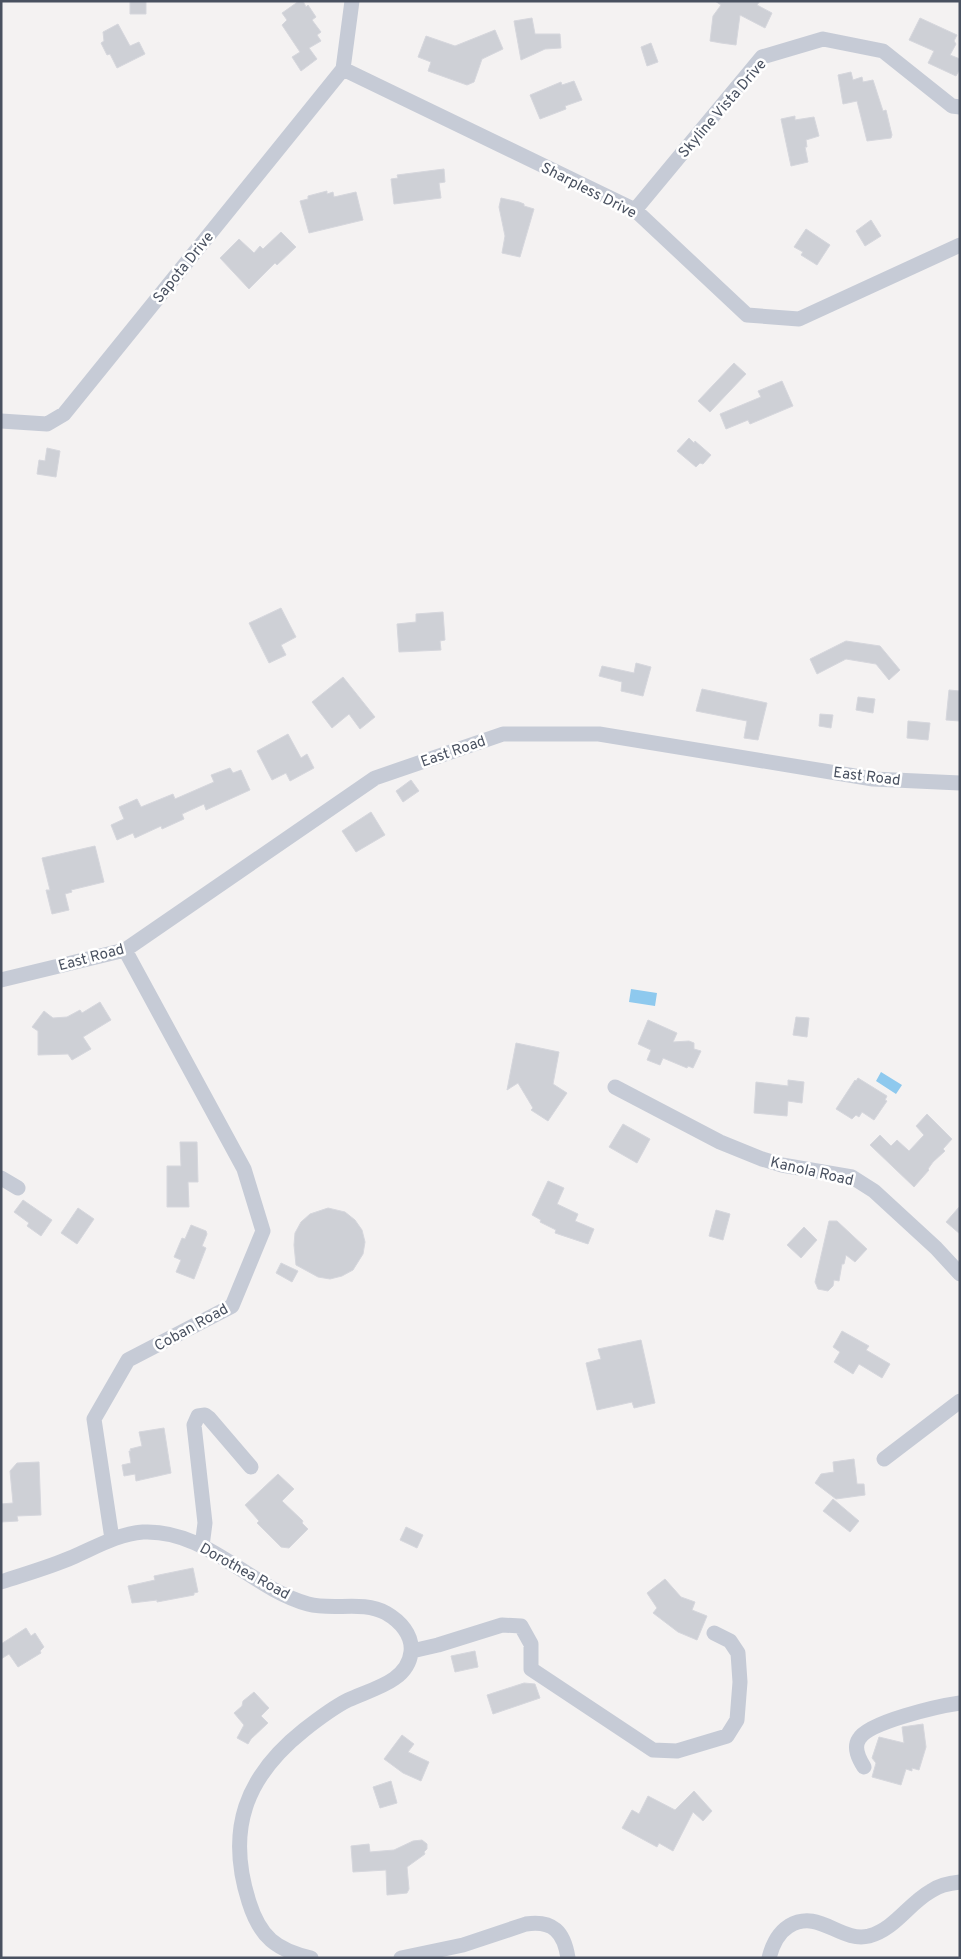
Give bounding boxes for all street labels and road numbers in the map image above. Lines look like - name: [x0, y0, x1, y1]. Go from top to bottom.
- street label: Skyline Vista Drive: [675, 56, 771, 162]
- street label: Sharpless Drive: [537, 159, 639, 224]
- street label: Sapota Drive: [150, 228, 219, 308]
- street label: East Road: [418, 732, 489, 772]
- street label: East Road: [832, 764, 902, 791]
- street label: East Road: [56, 941, 126, 976]
- street label: Kanola Road: [768, 1154, 855, 1191]
- street label: Coban Road: [151, 1300, 232, 1356]
- street label: Dorothea Road: [196, 1540, 293, 1605]

